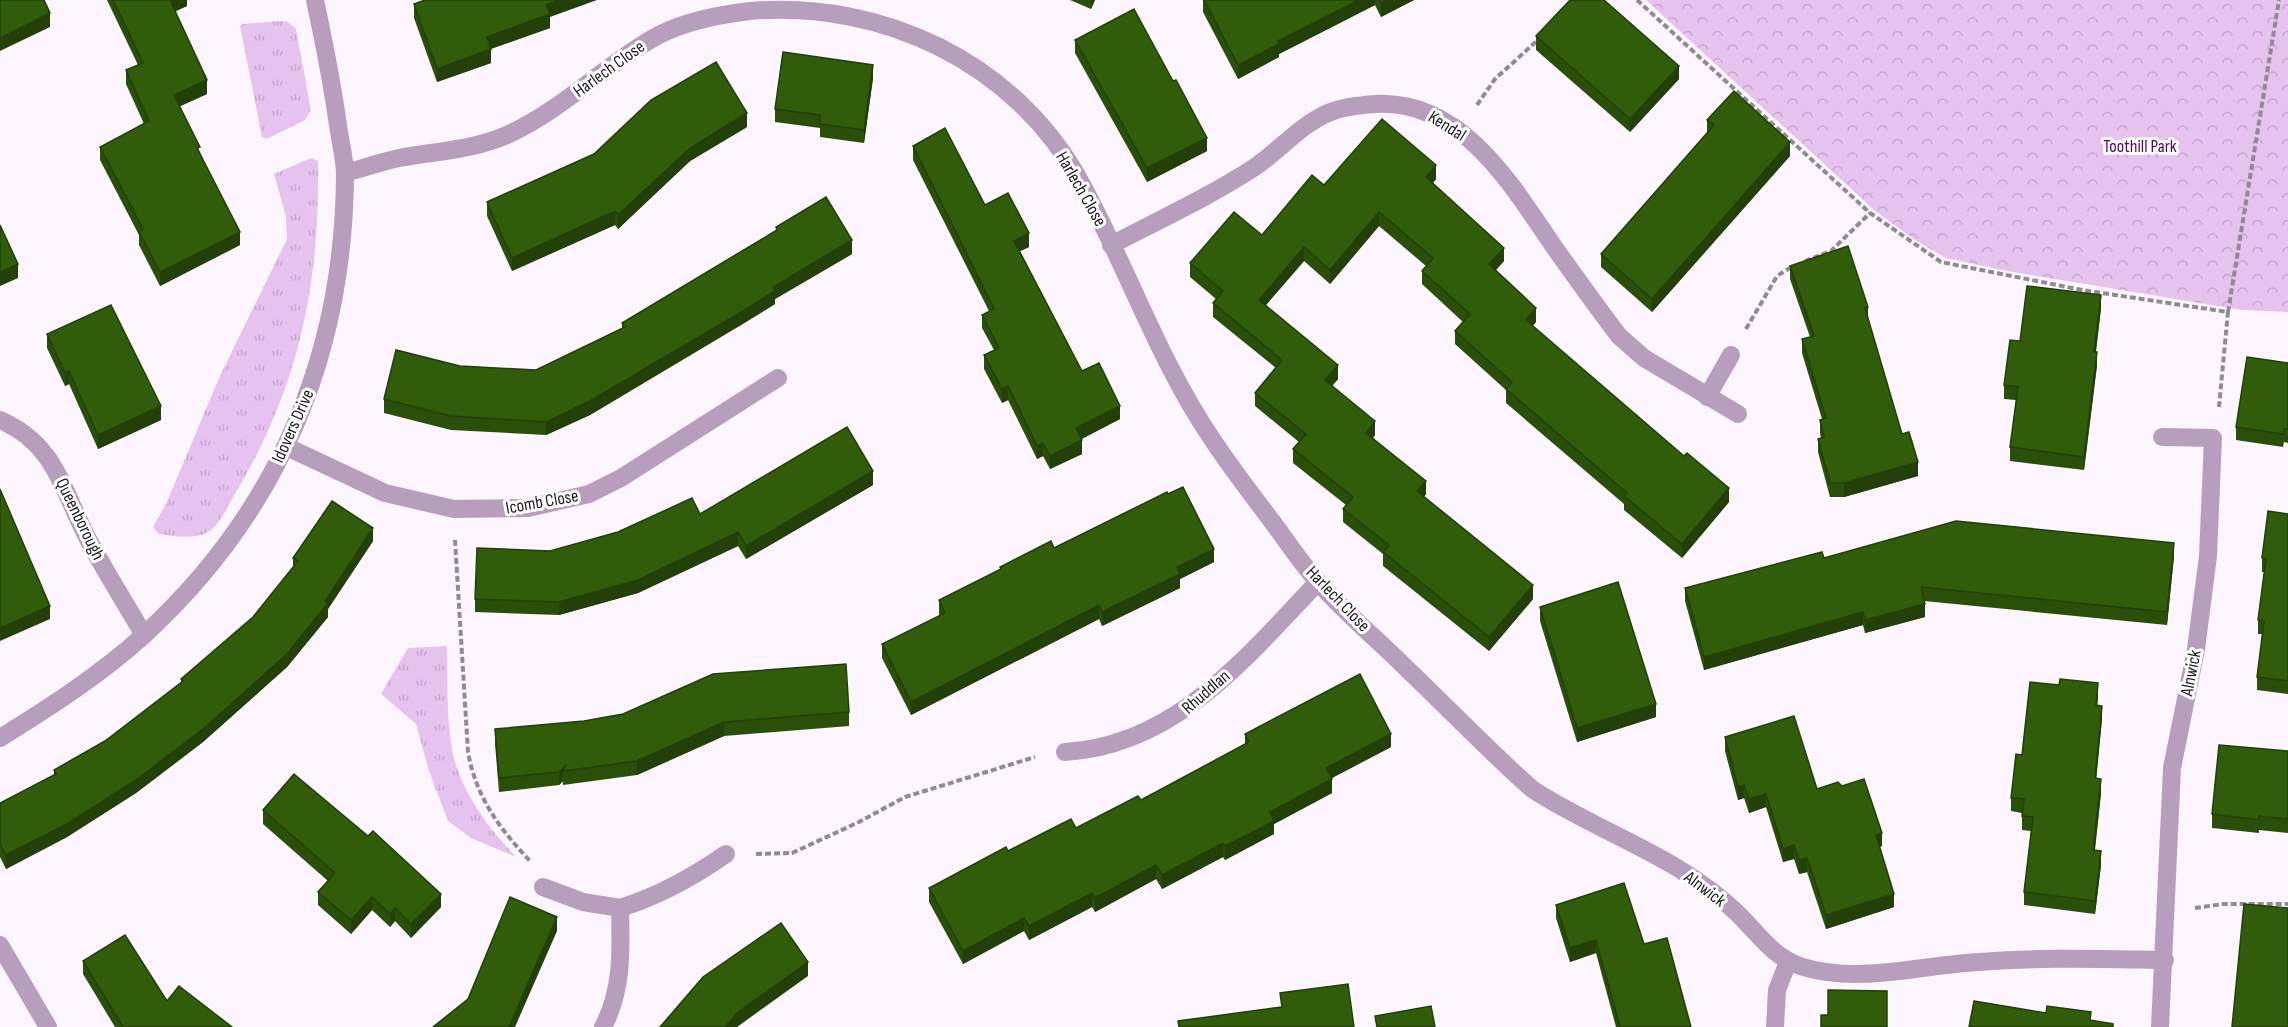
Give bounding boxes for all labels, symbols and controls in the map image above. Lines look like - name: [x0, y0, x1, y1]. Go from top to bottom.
- street label: Harlech Close: [569, 36, 649, 102]
- street label: Kendal: [1424, 106, 1470, 146]
- park label: Toothill Park: [2103, 136, 2177, 157]
- street label: Harlech Close: [1051, 148, 1111, 230]
- street label: Idovers Drive: [268, 386, 318, 466]
- street label: Queenborough: [51, 475, 109, 563]
- street label: Icomb Close: [504, 485, 580, 519]
- street label: Harlech Close: [1302, 562, 1374, 636]
- street label: Alnwick: [2176, 648, 2206, 699]
- street label: Rhuddlan: [1178, 666, 1234, 718]
- street label: Alnwick: [1679, 866, 1730, 911]

